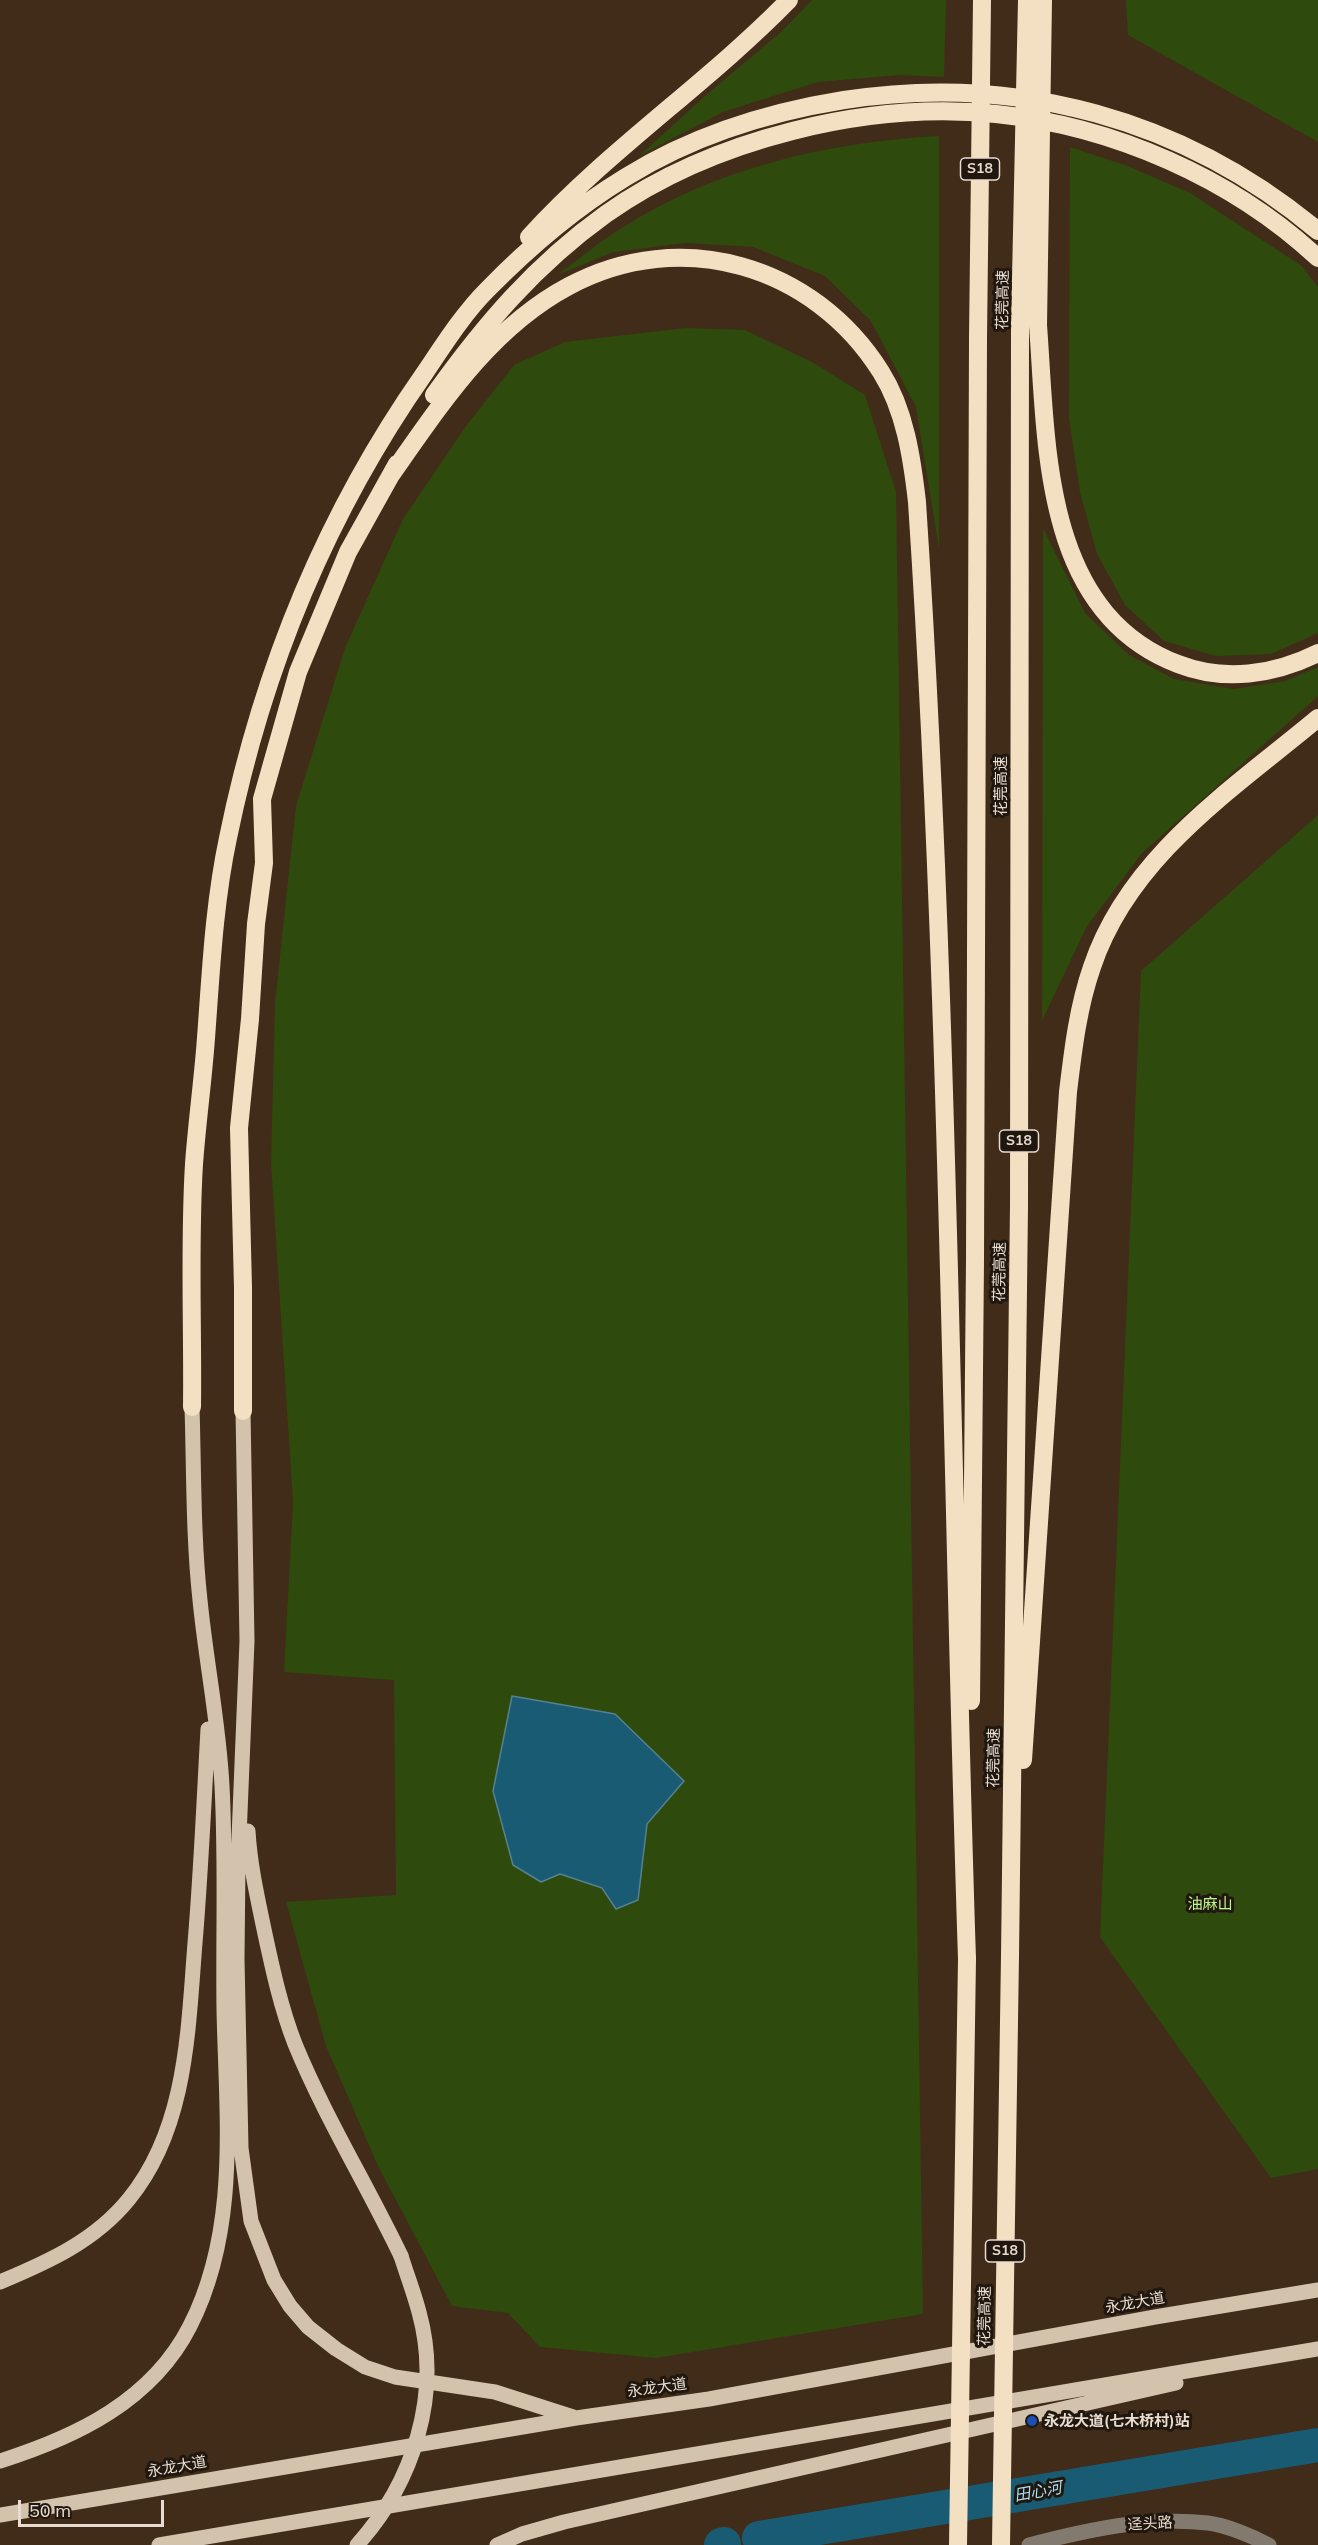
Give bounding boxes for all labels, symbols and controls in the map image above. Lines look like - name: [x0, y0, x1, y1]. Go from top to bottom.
- road number: S18: [960, 158, 1000, 180]
- street label: 花莞高速: [993, 270, 1013, 330]
- street label: 花莞高速: [992, 756, 1010, 816]
- road number: S18: [1000, 1130, 1038, 1152]
- street label: 花莞高速: [990, 1242, 1010, 1302]
- street label: 花莞高速: [984, 1728, 1004, 1788]
- park label: 油麻山: [1188, 1895, 1232, 1913]
- road number: S18: [986, 2240, 1024, 2262]
- street label: 花莞高速: [975, 2286, 995, 2346]
- street label: 永龙大道: [1104, 2289, 1166, 2317]
- street label: 永龙大道: [626, 2375, 688, 2401]
- place label: 永龙大道(七木桥村)站: [1044, 2412, 1190, 2430]
- marker: 永龙大道(七木桥村)站: [1025, 2414, 1039, 2428]
- street label: 永龙大道: [146, 2453, 208, 2481]
- water label: 田心河: [1013, 2478, 1063, 2506]
- scale bar: [21, 2488, 166, 2526]
- text: 50 m: [29, 2499, 71, 2522]
- street label: 迳头路: [1127, 2514, 1173, 2534]

